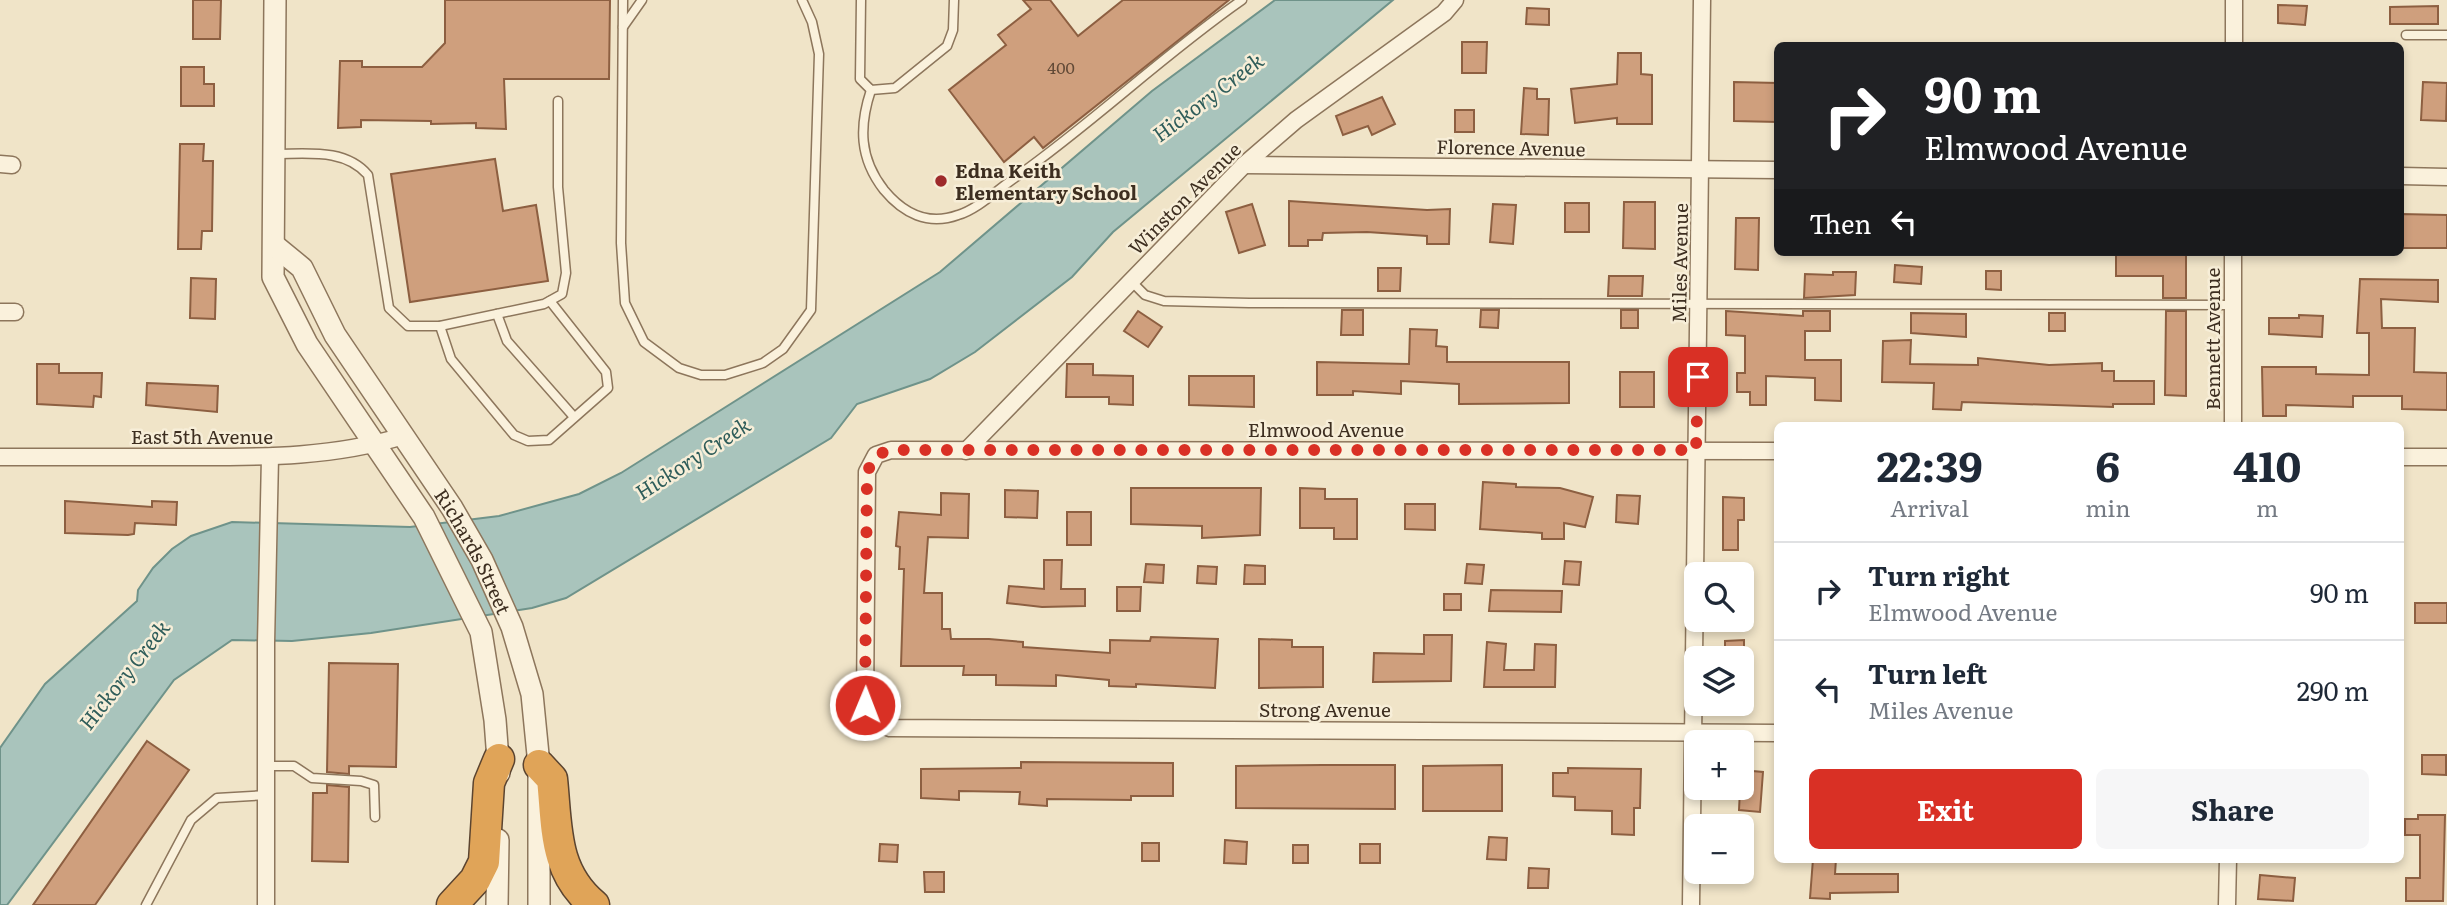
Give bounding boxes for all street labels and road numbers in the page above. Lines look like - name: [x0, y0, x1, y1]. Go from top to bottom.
- street label: Florence Avenue: [1436, 132, 1586, 162]
- street label: Winston Avenue: [1121, 135, 1247, 261]
- street label: Miles Avenue: [1664, 203, 1694, 323]
- street label: Bennett Avenue: [2198, 268, 2226, 410]
- street label: Elmwood Avenue: [1248, 415, 1404, 443]
- street label: East 5th Avenue: [131, 422, 273, 450]
- street label: Richards Street: [428, 482, 519, 619]
- street label: Strong Avenue: [1259, 695, 1391, 723]

